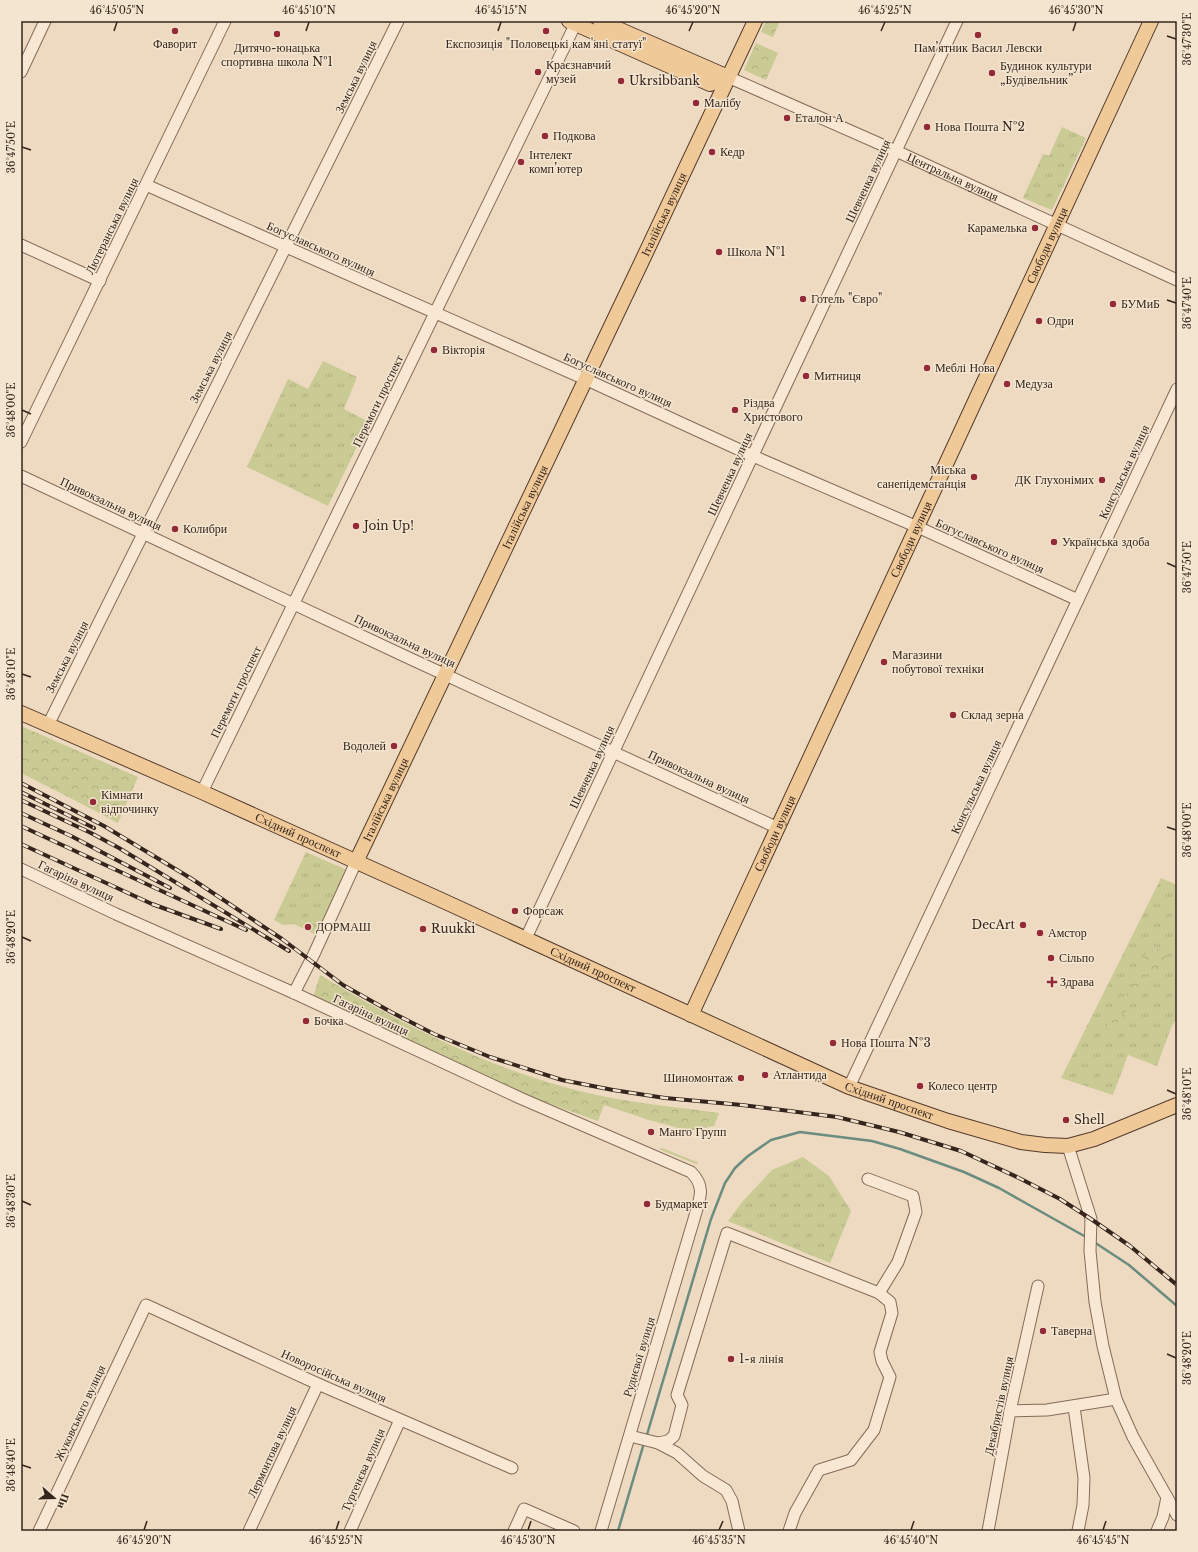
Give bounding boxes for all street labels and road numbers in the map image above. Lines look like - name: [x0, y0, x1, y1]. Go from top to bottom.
- street label: Земська вулиця: [331, 37, 380, 116]
- street label: Шевченка вулиця: [842, 136, 894, 225]
- street label: Центральна вулиця: [905, 149, 1002, 204]
- street label: Італійська вулиця: [637, 169, 690, 259]
- street label: Лютеранська вулиця: [82, 175, 142, 277]
- street label: Свободи вулиця: [1023, 204, 1071, 286]
- street label: Богуславського вулиця: [265, 218, 378, 279]
- street label: Земська вулиця: [186, 328, 235, 405]
- street label: Богуславського вулиця: [562, 349, 675, 410]
- street label: Перемоги проспект: [349, 352, 407, 449]
- street label: Консульська вулиця: [1095, 422, 1152, 521]
- street label: Шевченка вулиця: [704, 429, 756, 518]
- street label: Італійська вулиця: [498, 462, 551, 551]
- street label: Привокзальна вулиця: [58, 473, 165, 534]
- street label: Свободи вулиця: [886, 498, 935, 580]
- street label: Богуславського вулиця: [934, 515, 1047, 576]
- street label: Привокзальна вулиця: [352, 610, 459, 671]
- street label: Земська вулиця: [42, 618, 91, 695]
- street label: Перемоги проспект: [207, 643, 265, 740]
- street label: Шевченка вулиця: [566, 722, 618, 811]
- street label: Консульська вулиця: [947, 737, 1004, 836]
- street label: Привокзальна вулиця: [646, 746, 753, 807]
- street label: Італійська вулиця: [359, 755, 412, 844]
- street label: Свободи вулиця: [750, 792, 799, 874]
- street label: Східний проспект: [253, 809, 344, 861]
- street label: Гагаріна вулиця: [36, 856, 117, 905]
- street label: Східний проспект: [548, 943, 639, 996]
- street label: Гагаріна вулиця: [331, 990, 412, 1039]
- street label: Східний проспект: [842, 1078, 936, 1123]
- street label: Руднєвої вулиця: [619, 1315, 658, 1399]
- street label: Новоросійська вулиця: [279, 1346, 390, 1406]
- street label: Декабристів вулиця: [981, 1354, 1016, 1457]
- street label: Жуковського вулиця: [51, 1362, 109, 1463]
- street label: Лермонтова вулиця: [244, 1403, 300, 1500]
- street label: Тургенєва вулиця: [337, 1425, 388, 1514]

